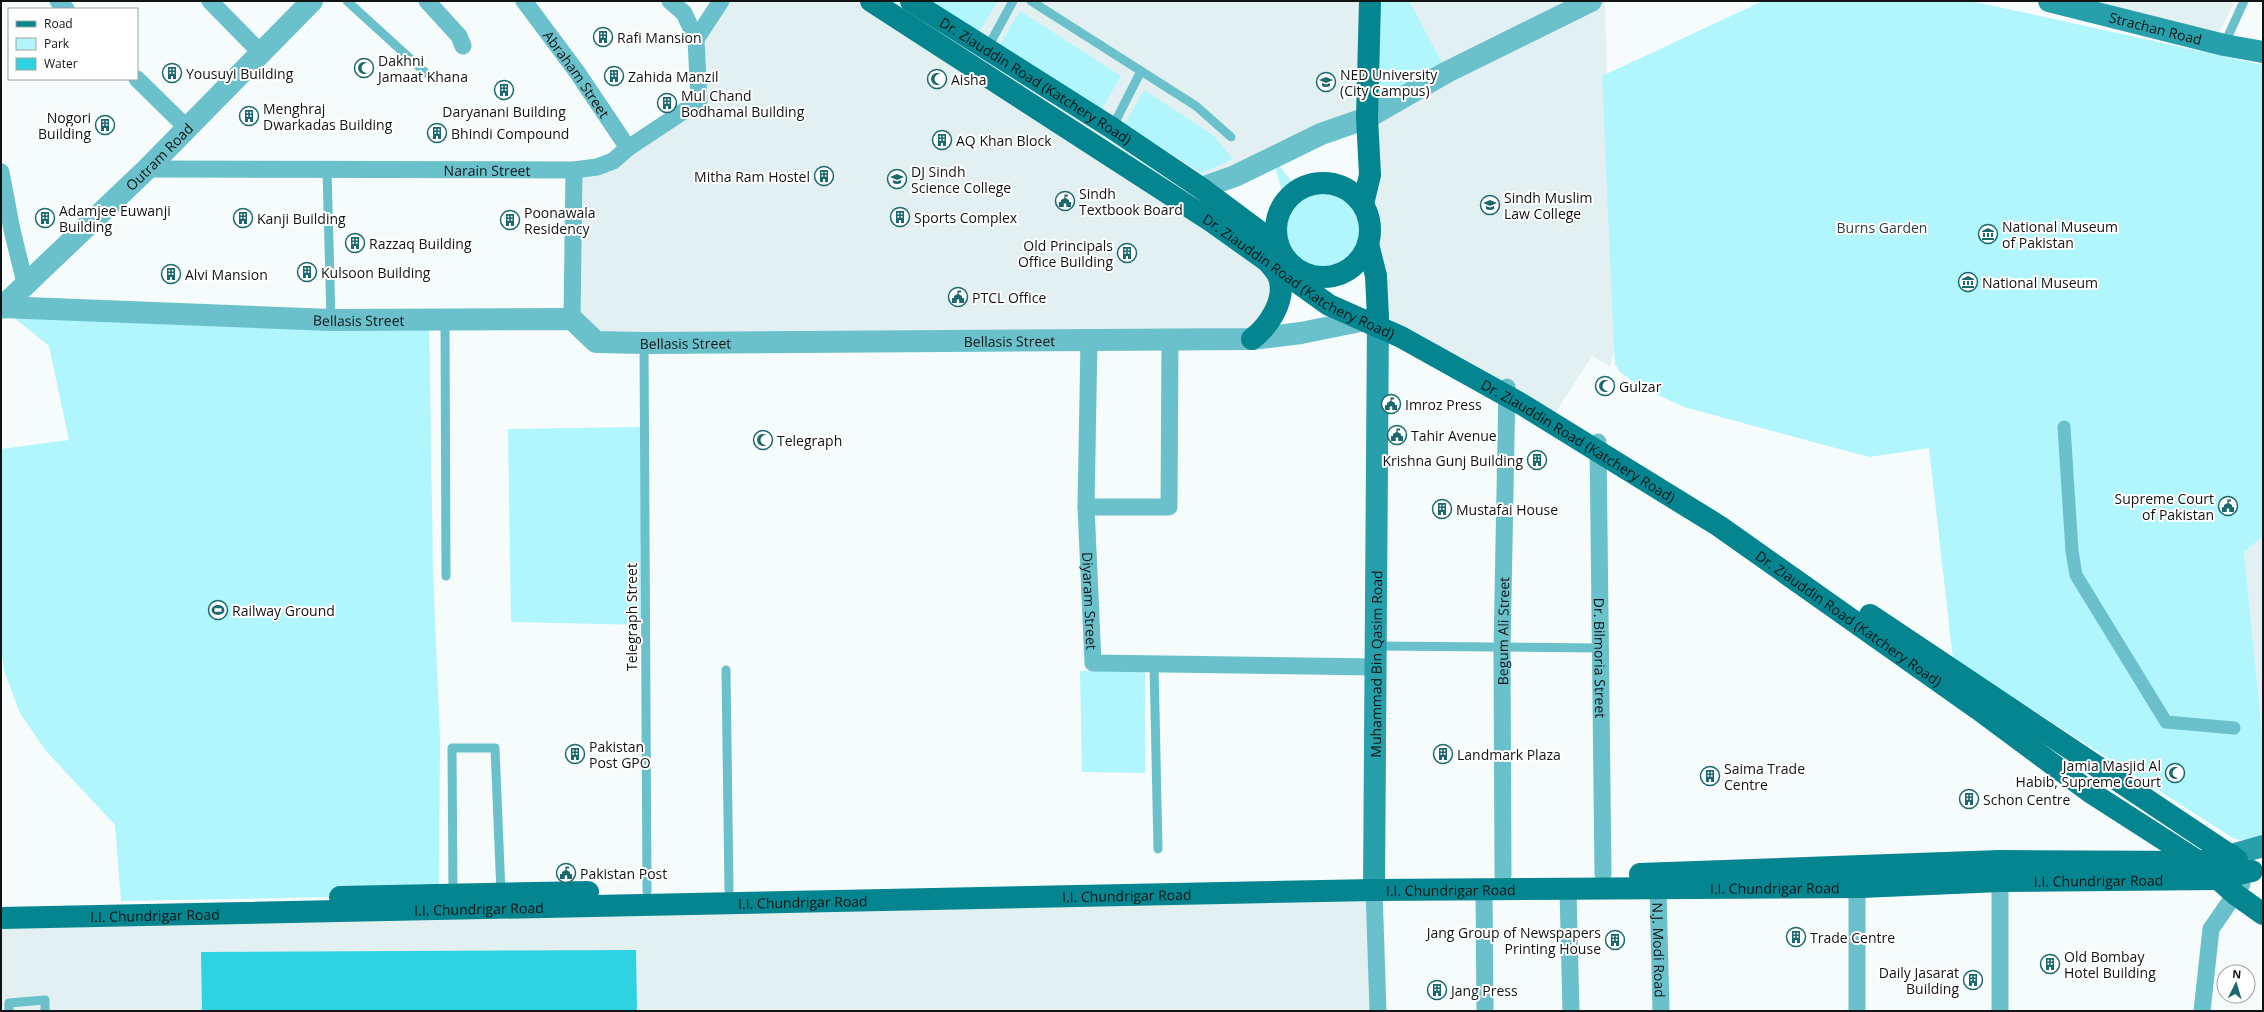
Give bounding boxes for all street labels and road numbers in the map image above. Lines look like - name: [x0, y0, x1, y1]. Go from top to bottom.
- street label: Strachan Road: [2107, 7, 2204, 49]
- street label: Dr. Ziauddin Road (Katchery Road): [936, 12, 1136, 148]
- street label: Abraham Street: [539, 26, 614, 121]
- street label: Outram Road: [121, 119, 197, 194]
- street label: Narain Street: [444, 160, 530, 179]
- street label: Dr. Ziauddin Road (Katchery Road): [1199, 209, 1398, 343]
- street label: Bellasis Street: [313, 310, 405, 330]
- street label: Bellasis Street: [964, 331, 1055, 350]
- street label: Bellasis Street: [640, 333, 731, 353]
- street label: Dr. Ziauddin Road (Katchery Road): [1478, 374, 1679, 506]
- street label: Dr. Ziauddin Road (Katchery Road): [1752, 546, 1946, 690]
- street label: Diyaram Street: [1079, 552, 1102, 650]
- street label: Telegraph Street: [622, 563, 641, 671]
- street label: Muhammad Bin Qasim Road: [1365, 570, 1386, 758]
- street label: Begum Ali Street: [1492, 577, 1513, 685]
- street label: Dr. Bilmoria Street: [1590, 598, 1611, 718]
- street label: I.I. Chundrigar Road: [2034, 870, 2163, 890]
- street label: I.I. Chundrigar Road: [1710, 878, 1840, 897]
- street label: I.I. Chundrigar Road: [1386, 880, 1516, 899]
- street label: I.I. Chundrigar Road: [1062, 884, 1192, 906]
- street label: I.I. Chundrigar Road: [738, 891, 868, 912]
- street label: I.I. Chundrigar Road: [414, 897, 544, 919]
- street label: N.J. Modi Road: [1649, 902, 1670, 998]
- street label: I.I. Chundrigar Road: [90, 904, 220, 926]

